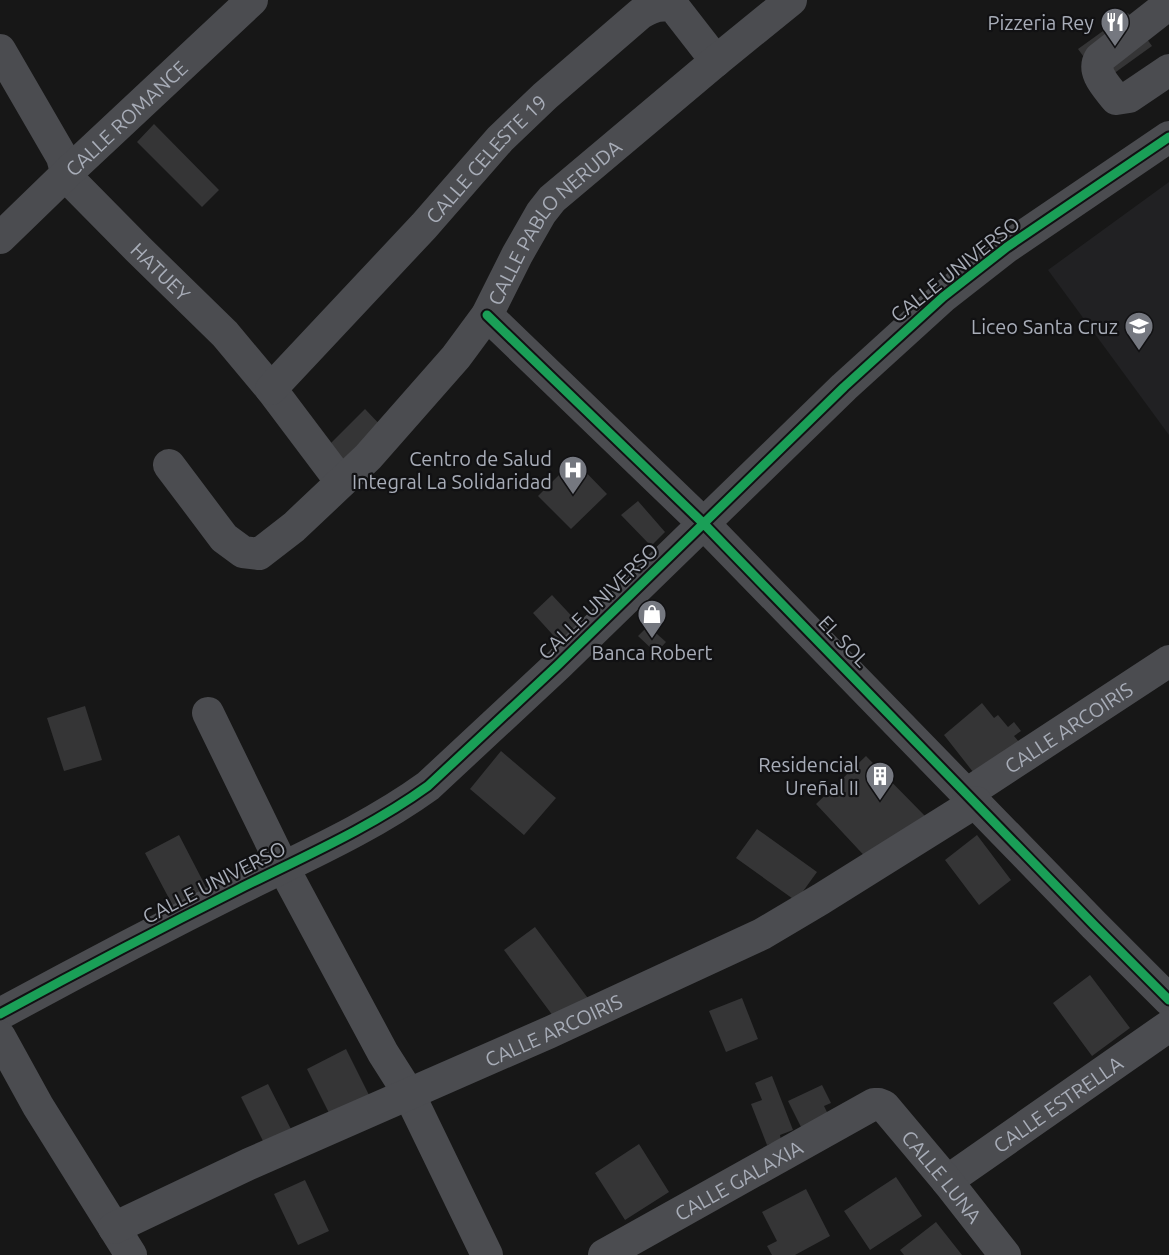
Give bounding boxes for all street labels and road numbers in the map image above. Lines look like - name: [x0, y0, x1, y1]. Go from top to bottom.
- street label: CALLE ROMANCE: [60, 56, 192, 180]
- street label: CALLE CELESTE 19: [421, 90, 551, 228]
- street label: CALLE PABLO NERUDA: [482, 134, 626, 309]
- street label: CALLE UNIVERSO: [886, 212, 1024, 326]
- street label: HATUEY: [127, 237, 195, 306]
- street label: CALLE UNIVERSO: [533, 538, 663, 664]
- street label: EL SOL: [814, 611, 874, 671]
- street label: CALLE ARCOIRIS: [1000, 677, 1136, 777]
- street label: CALLE UNIVERSO: [139, 836, 289, 928]
- street label: CALLE ARCOIRIS: [481, 989, 626, 1071]
- street label: CALLE ESTRELLA: [989, 1051, 1127, 1157]
- street label: CALLE LUNA: [898, 1125, 987, 1227]
- street label: CALLE GALAXIA: [670, 1135, 806, 1225]

